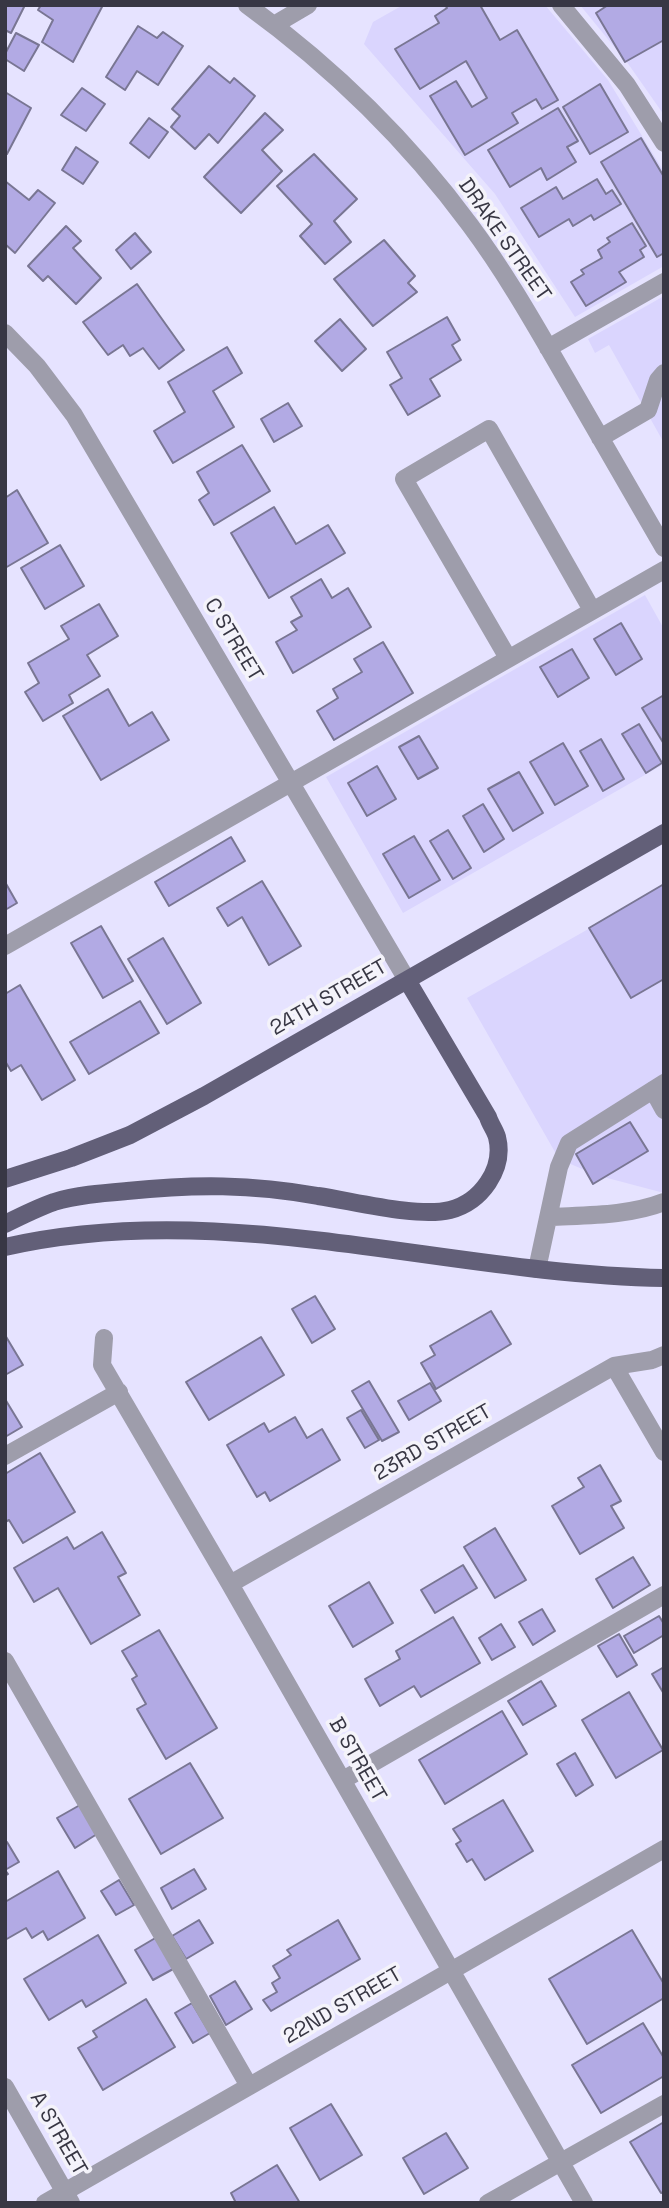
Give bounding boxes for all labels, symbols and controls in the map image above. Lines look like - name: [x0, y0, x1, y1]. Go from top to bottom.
- street label: DRAKE STREET: [452, 174, 556, 306]
- street label: C STREET: [198, 594, 268, 686]
- street label: 24TH STREET: [266, 954, 392, 1042]
- street label: 23RD STREET: [370, 1399, 496, 1487]
- street label: B STREET: [323, 1713, 391, 1807]
- street label: 22ND STREET: [279, 1962, 407, 2050]
- street label: A STREET: [24, 2088, 92, 2180]

